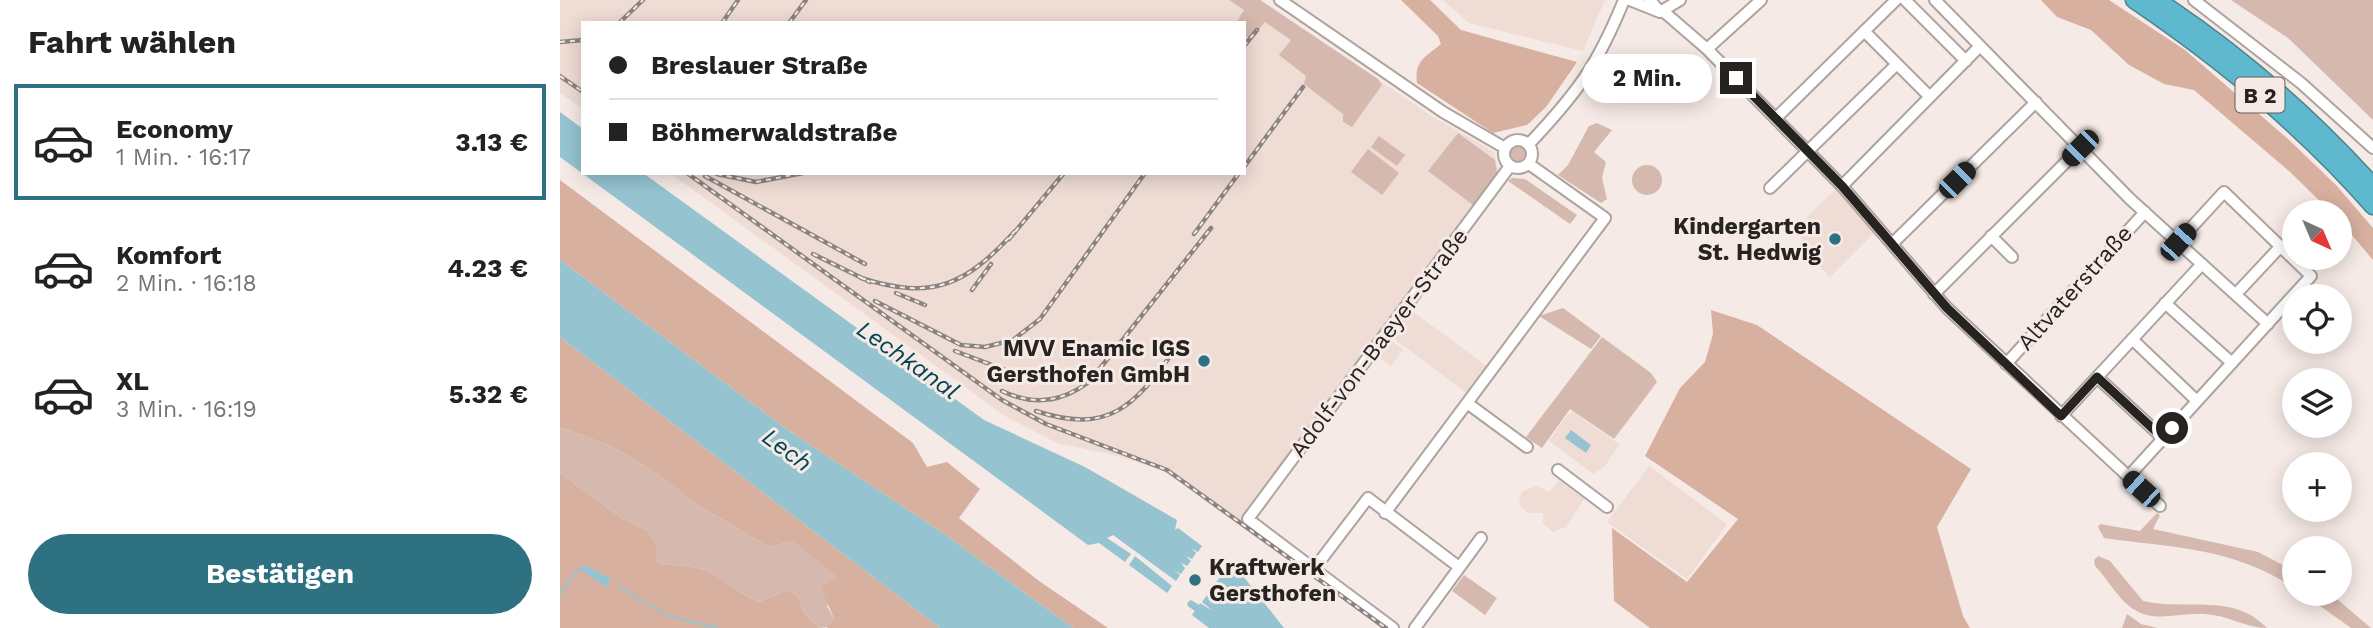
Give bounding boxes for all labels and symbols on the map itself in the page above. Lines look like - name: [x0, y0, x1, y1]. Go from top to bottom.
- callout: 2 Min.: [1582, 54, 1712, 102]
- route end: [1720, 62, 1752, 94]
- road number: B 2: [2236, 78, 2284, 112]
- car: [2058, 126, 2103, 170]
- car: [1935, 158, 1980, 202]
- north arrow: [2282, 200, 2352, 270]
- place label: Kindergarten St. Hedwig: [1673, 213, 1821, 266]
- car: [2157, 219, 2200, 265]
- street label: Altvaterstraße: [2012, 220, 2138, 356]
- street label: Adolf-von-Baeyer-Straße: [1284, 223, 1474, 463]
- marker: Kindergarten St. Hedwig: [1827, 231, 1843, 247]
- water label: Lechkanal: [852, 315, 964, 405]
- place label: MVV Enamic IGS Gersthofen GmbH: [987, 335, 1190, 388]
- marker: MVV Enamic IGS Gersthofen GmbH: [1196, 353, 1212, 369]
- route start: [2156, 412, 2188, 444]
- water label: Lech: [757, 422, 817, 478]
- car: [2119, 467, 2164, 511]
- place label: Kraftwerk Gersthofen: [1209, 554, 1336, 607]
- marker: Kraftwerk Gersthofen: [1187, 572, 1203, 588]

